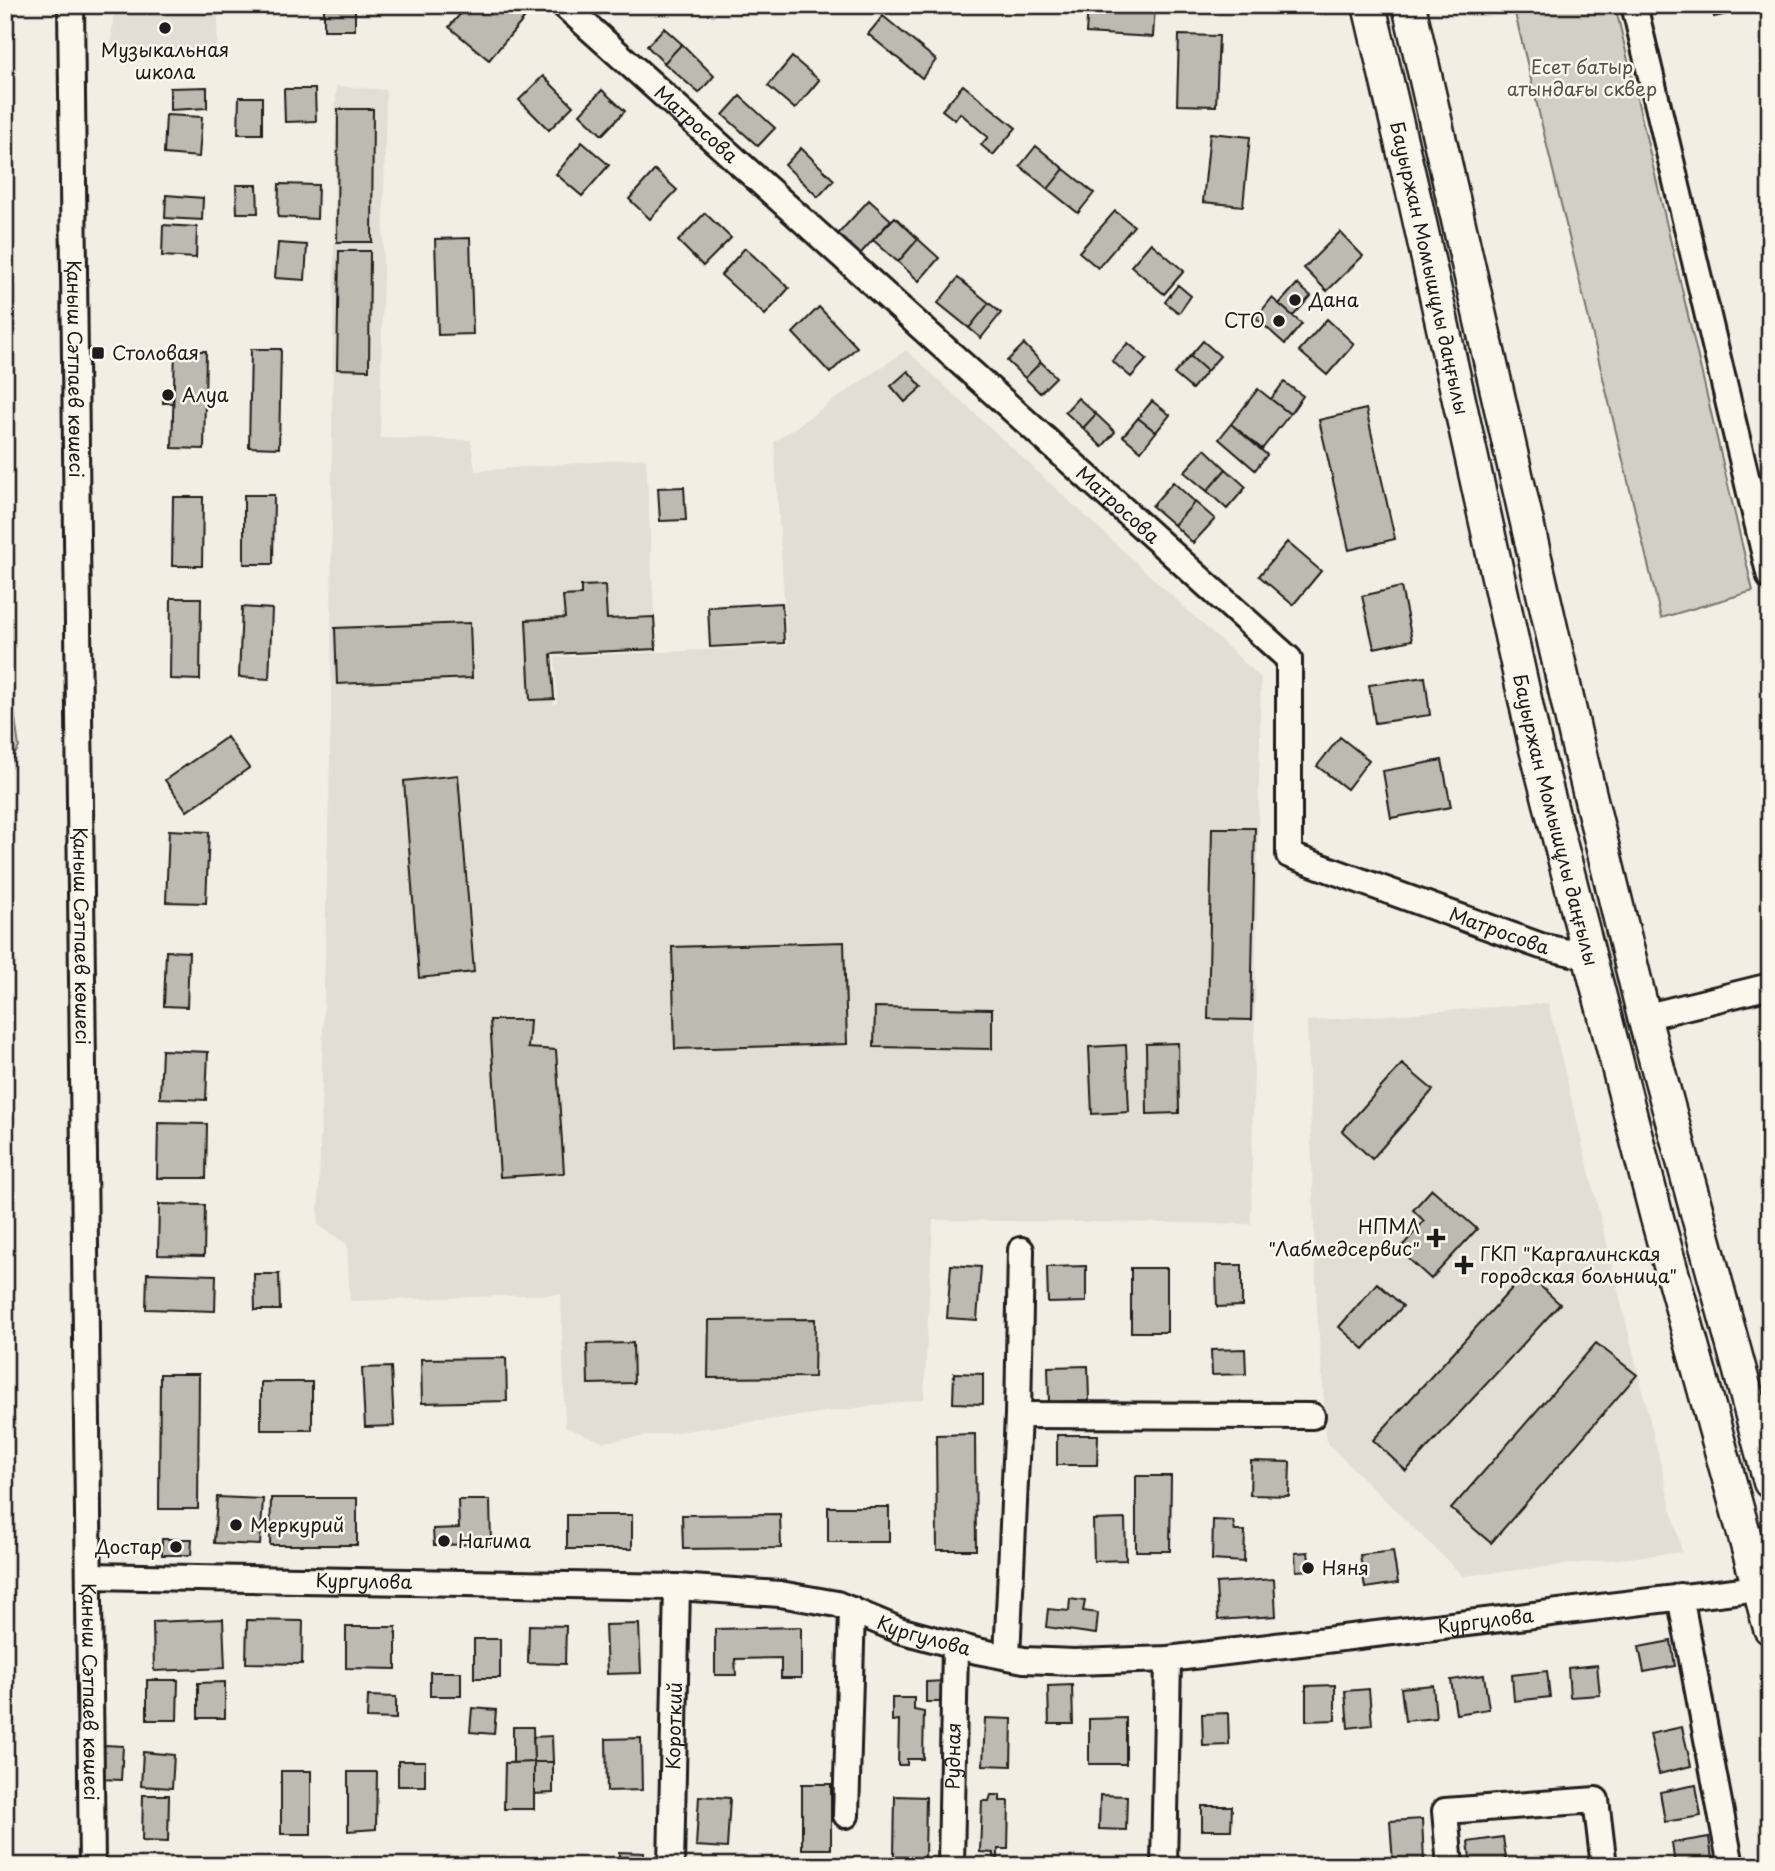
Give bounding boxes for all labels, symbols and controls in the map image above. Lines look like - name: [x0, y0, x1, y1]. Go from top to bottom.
- marker: Музыкальная школа: [157, 20, 173, 36]
- place label: Музыкальная школа: [101, 35, 229, 85]
- park label: Есет батыр атындағы сквер: [1507, 52, 1657, 102]
- street label: Матросова: [649, 78, 745, 169]
- street label: Бауыржан Момышұлы даңғылы: [1384, 119, 1477, 417]
- street label: Қаныш Сәтпаев көшесі: [61, 260, 91, 478]
- place label: Дана: [1308, 285, 1359, 313]
- marker: Дана: [1287, 292, 1303, 308]
- place label: СТО: [1224, 306, 1265, 334]
- marker: СТО: [1271, 313, 1287, 329]
- place label: Столовая: [112, 338, 199, 366]
- marker: Столовая: [90, 345, 106, 361]
- place label: Алуа: [182, 380, 229, 408]
- marker: Алуа: [160, 387, 176, 403]
- street label: Матросова: [1070, 459, 1167, 549]
- street label: Бауыржан Момышұлы даңғылы: [1507, 671, 1606, 968]
- street label: Қаныш Сәтпаев көшесі: [67, 827, 98, 1045]
- street label: Матросова: [1446, 899, 1552, 960]
- place label: НПМЛ "Лабмедсервис": [1268, 1212, 1420, 1262]
- marker: НПМЛ "Лабмедсервис": [1426, 1228, 1446, 1248]
- place label: ГКП "Каргалинская городская больница": [1480, 1239, 1677, 1289]
- marker: ГКП "Каргалинская городская больница": [1454, 1255, 1474, 1275]
- place label: Меркурий: [250, 1510, 344, 1538]
- marker: Меркурий: [228, 1517, 244, 1533]
- place label: Нагима: [458, 1526, 531, 1554]
- place label: Достар: [94, 1532, 162, 1560]
- marker: Нагима: [436, 1533, 452, 1549]
- marker: Достар: [168, 1539, 184, 1555]
- place label: Няня: [1322, 1553, 1369, 1581]
- marker: Няня: [1300, 1560, 1316, 1576]
- street label: Кургулова: [315, 1565, 413, 1595]
- street label: Қаныш Сәтпаев көшесі: [76, 1583, 106, 1801]
- street label: Кургулова: [1436, 1600, 1535, 1640]
- street label: Кургулова: [873, 1607, 974, 1662]
- street label: Короткий: [658, 1682, 688, 1770]
- street label: Рудная: [937, 1722, 967, 1790]

